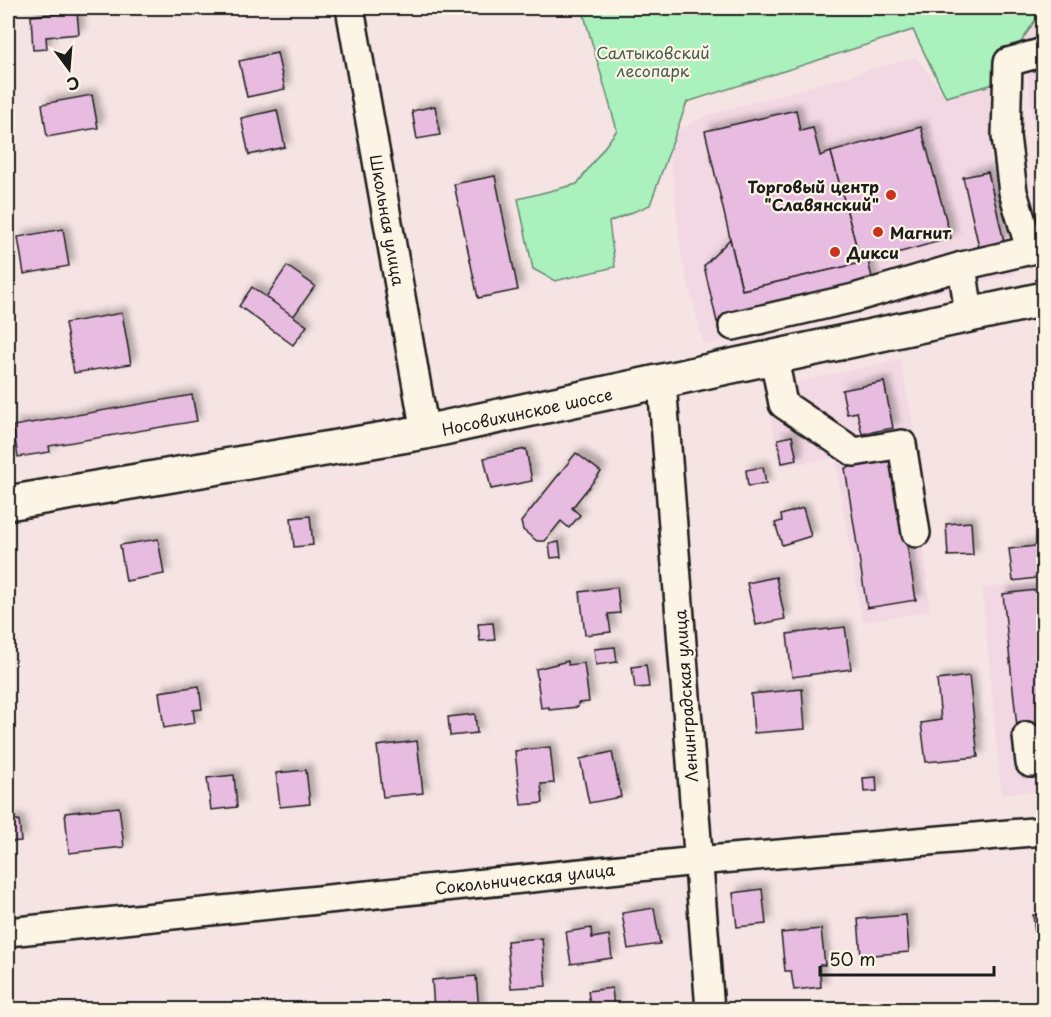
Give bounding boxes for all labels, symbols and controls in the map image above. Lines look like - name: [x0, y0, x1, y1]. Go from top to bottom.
- north arrow: [39, 39, 99, 99]
- park label: Салтыковский лесопарк: [596, 40, 710, 82]
- text: С: [64, 71, 83, 98]
- street label: Школьная улица: [365, 152, 411, 288]
- place label: Торговый центр "Славянский": [748, 174, 879, 216]
- marker: Торговый центр "Славянский": [884, 188, 898, 202]
- place label: Магнит: [890, 220, 952, 244]
- marker: Магнит: [871, 225, 885, 239]
- place label: Дикси: [846, 240, 899, 264]
- marker: Дикси: [828, 245, 842, 259]
- street label: Носовихинское шоссе: [440, 381, 614, 441]
- street label: Ленинградская улица: [667, 609, 703, 783]
- street label: Сокольническая улица: [434, 857, 616, 899]
- scale bar: [820, 939, 994, 977]
- text: 50 m: [829, 945, 876, 972]

